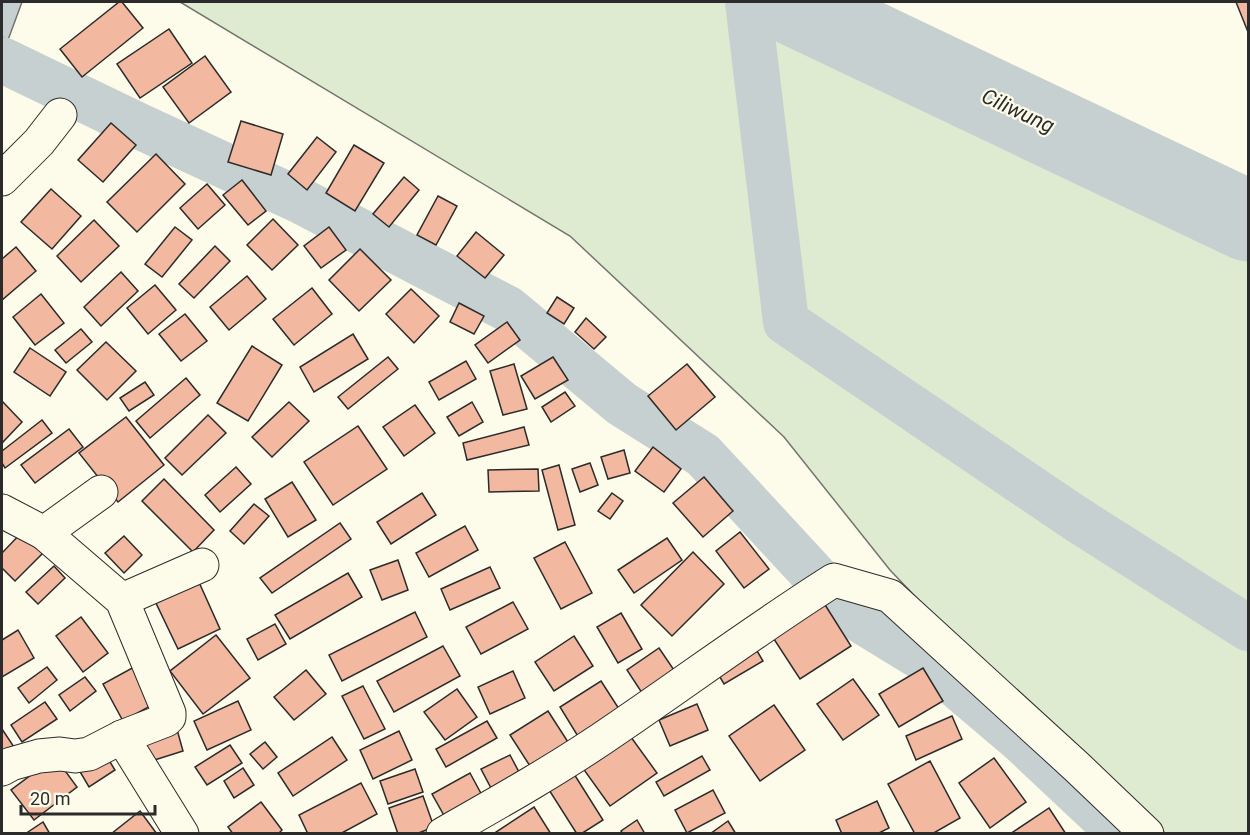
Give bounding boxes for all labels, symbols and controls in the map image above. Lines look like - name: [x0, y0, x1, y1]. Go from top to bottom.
- water label: Ciliwung: [978, 84, 1058, 138]
- scale bar: [21, 778, 154, 816]
- text: 20 m: [30, 788, 70, 809]

